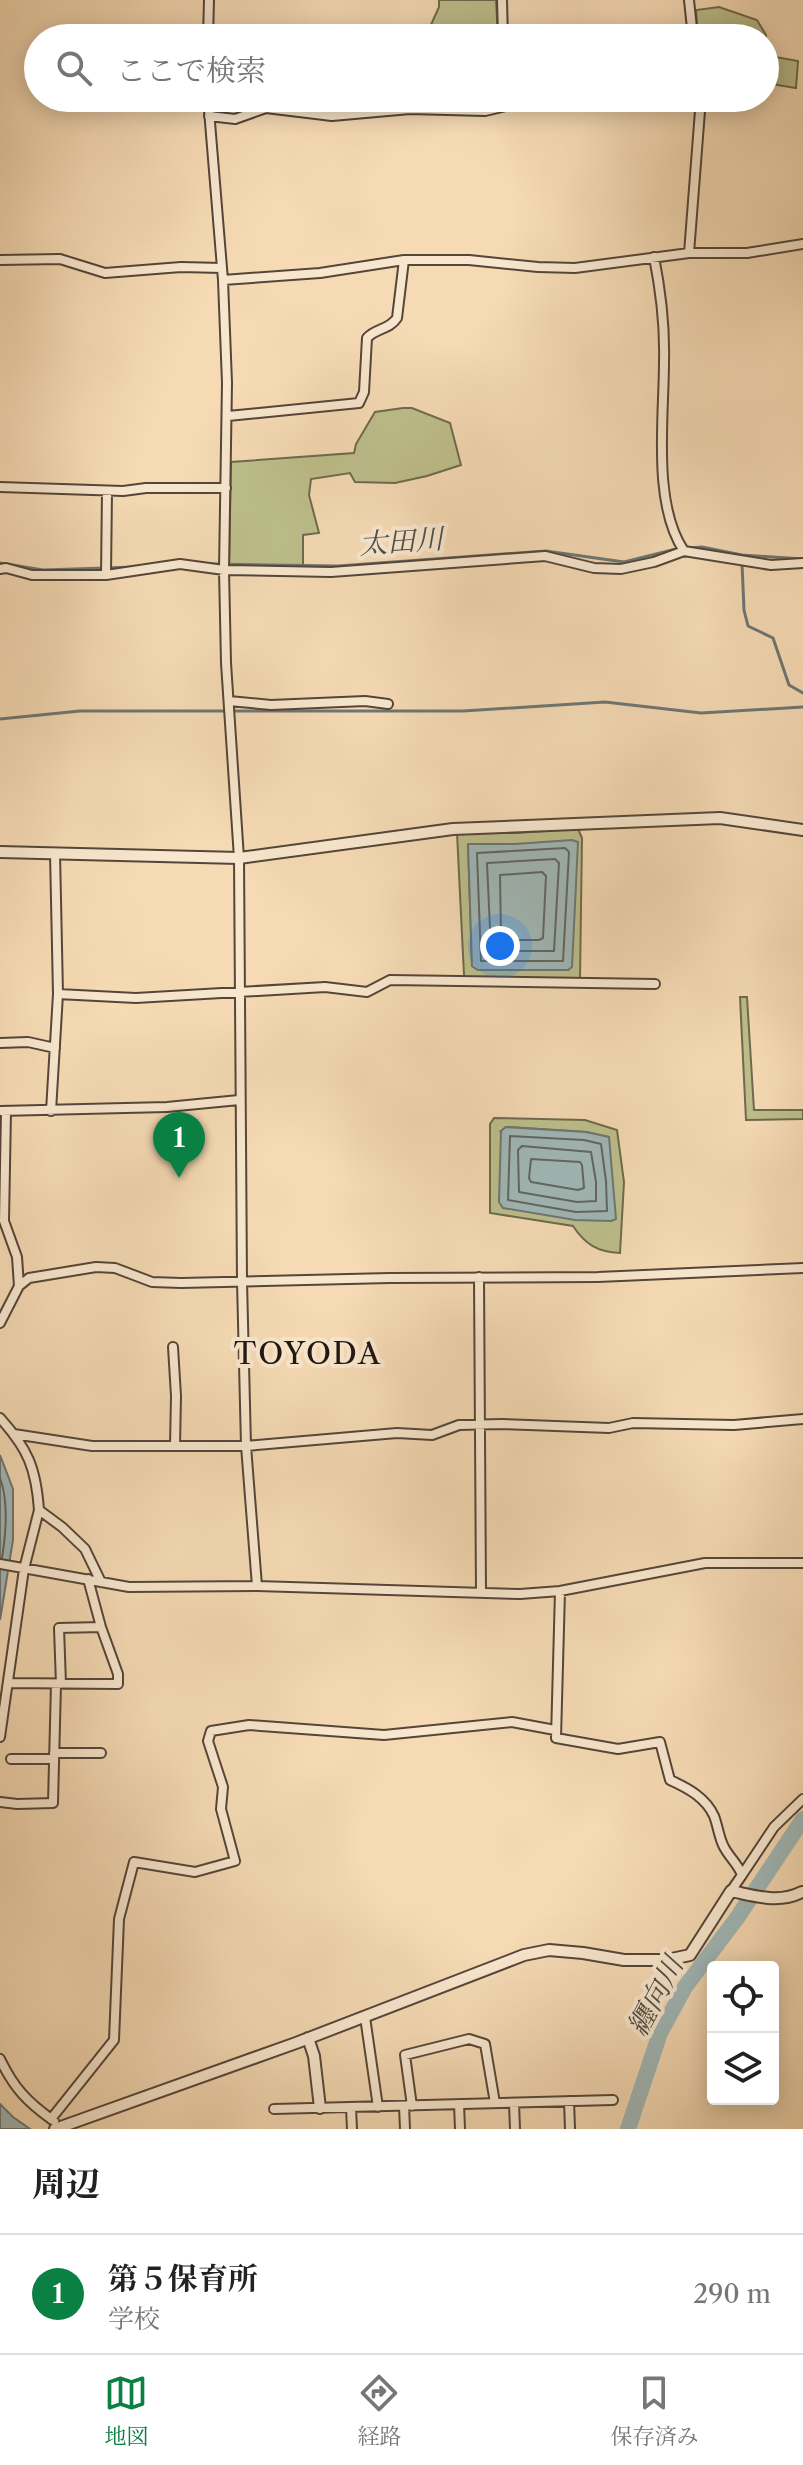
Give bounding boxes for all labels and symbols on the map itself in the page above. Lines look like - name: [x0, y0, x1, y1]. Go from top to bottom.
- water label: 太田川: [358, 521, 447, 561]
- your location: [480, 926, 520, 966]
- pin: 1: [153, 1112, 205, 1178]
- district label: TOYODA: [234, 1335, 382, 1372]
- water label: 纒向川: [620, 1948, 691, 2041]

